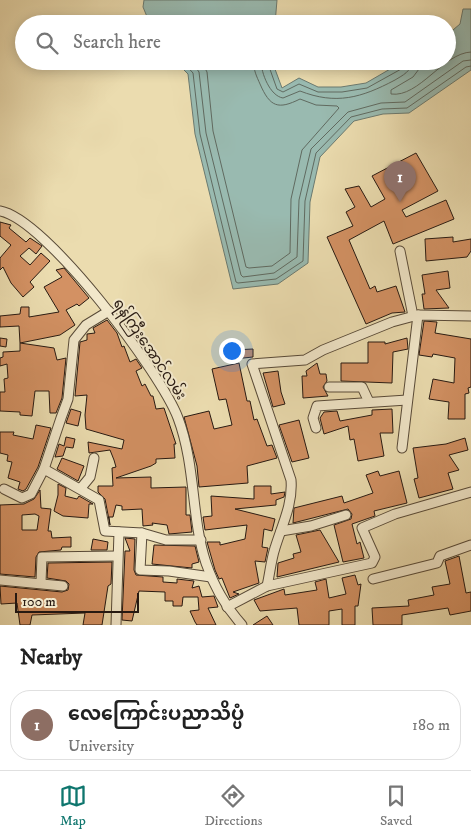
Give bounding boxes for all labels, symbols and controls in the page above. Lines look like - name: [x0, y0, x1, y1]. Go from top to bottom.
- search box: [15, 15, 456, 70]
- icon: search: [33, 29, 61, 57]
- text: Search here: [73, 31, 161, 54]
- pin: 1: [384, 161, 416, 202]
- street label: ရန်ကြီးအောင်လမ်း: [107, 294, 191, 405]
- your location: [219, 338, 245, 364]
- scale bar: [15, 590, 139, 613]
- text: 100 m: [22, 593, 56, 611]
- text: Nearby: [20, 645, 82, 671]
- text: လေကြောင်းပညာသိပ္ပံ: [68, 703, 244, 726]
- text: 1: [34, 715, 40, 735]
- text: 180 m: [412, 715, 450, 735]
- text: University: [68, 736, 134, 756]
- tab: Map: [59, 782, 87, 830]
- tab: Directions: [204, 782, 262, 830]
- tab: Saved: [380, 782, 412, 830]

